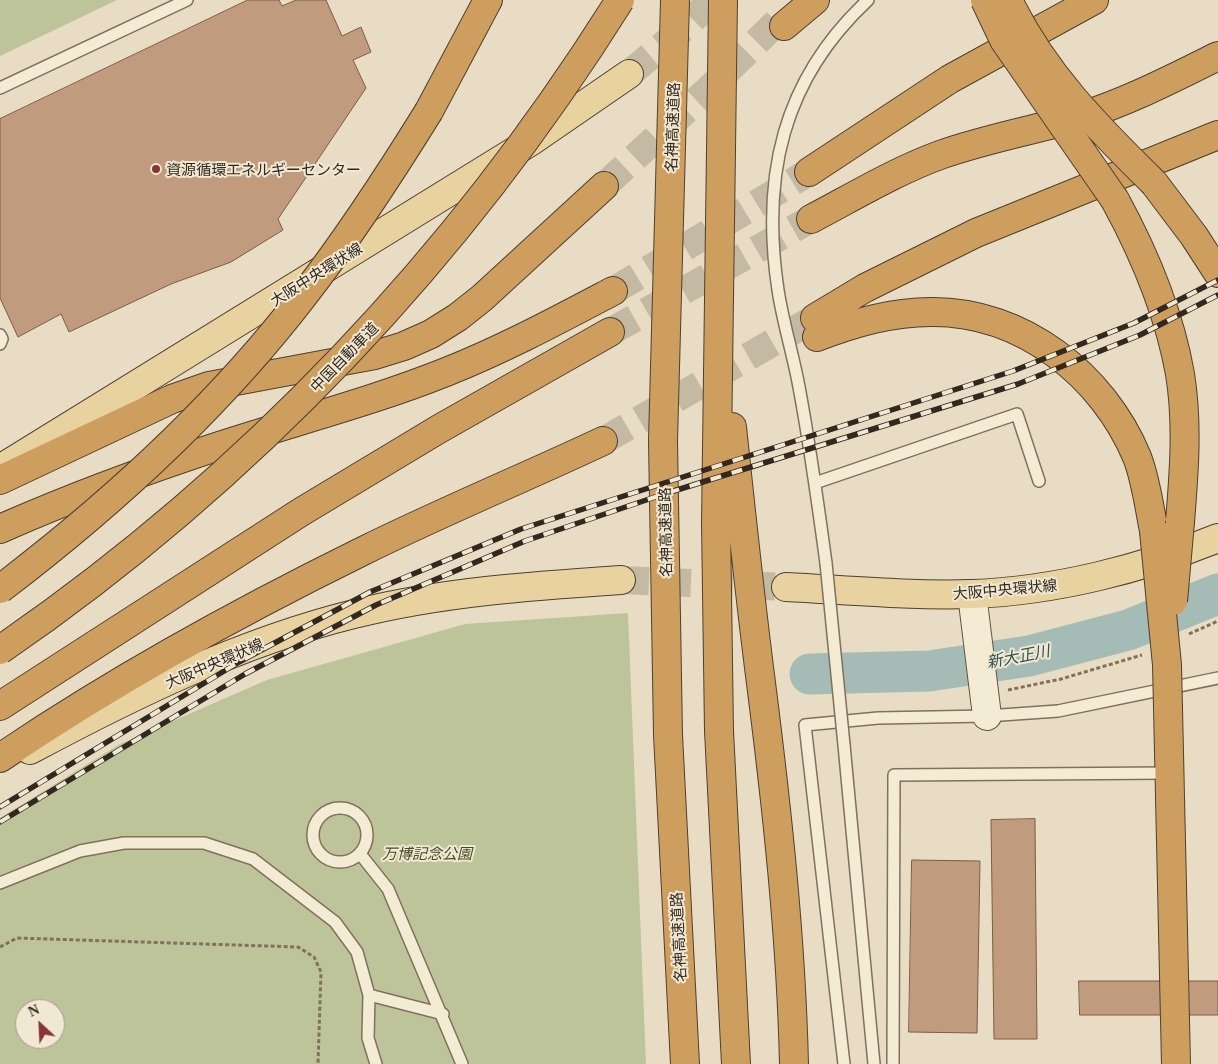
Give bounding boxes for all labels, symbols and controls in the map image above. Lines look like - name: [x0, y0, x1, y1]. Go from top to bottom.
- street label: 名神高速道路: [661, 82, 683, 172]
- place label: 資源循環エネルギーセンター: [166, 160, 361, 178]
- marker: 資源循環エネルギーセンター: [150, 163, 162, 175]
- street label: 大阪中央環状線: [267, 239, 365, 309]
- street label: 中国自動車道: [306, 318, 382, 396]
- street label: 名神高速道路: [655, 487, 675, 577]
- street label: 大阪中央環状線: [952, 575, 1058, 603]
- street label: 大阪中央環状線: [162, 634, 266, 692]
- water label: 新大正川: [985, 640, 1051, 672]
- park label: 万博記念公園: [382, 844, 472, 862]
- street label: 名神高速道路: [667, 892, 689, 982]
- north arrow: [15, 999, 65, 1049]
- text: N: [26, 1002, 42, 1020]

